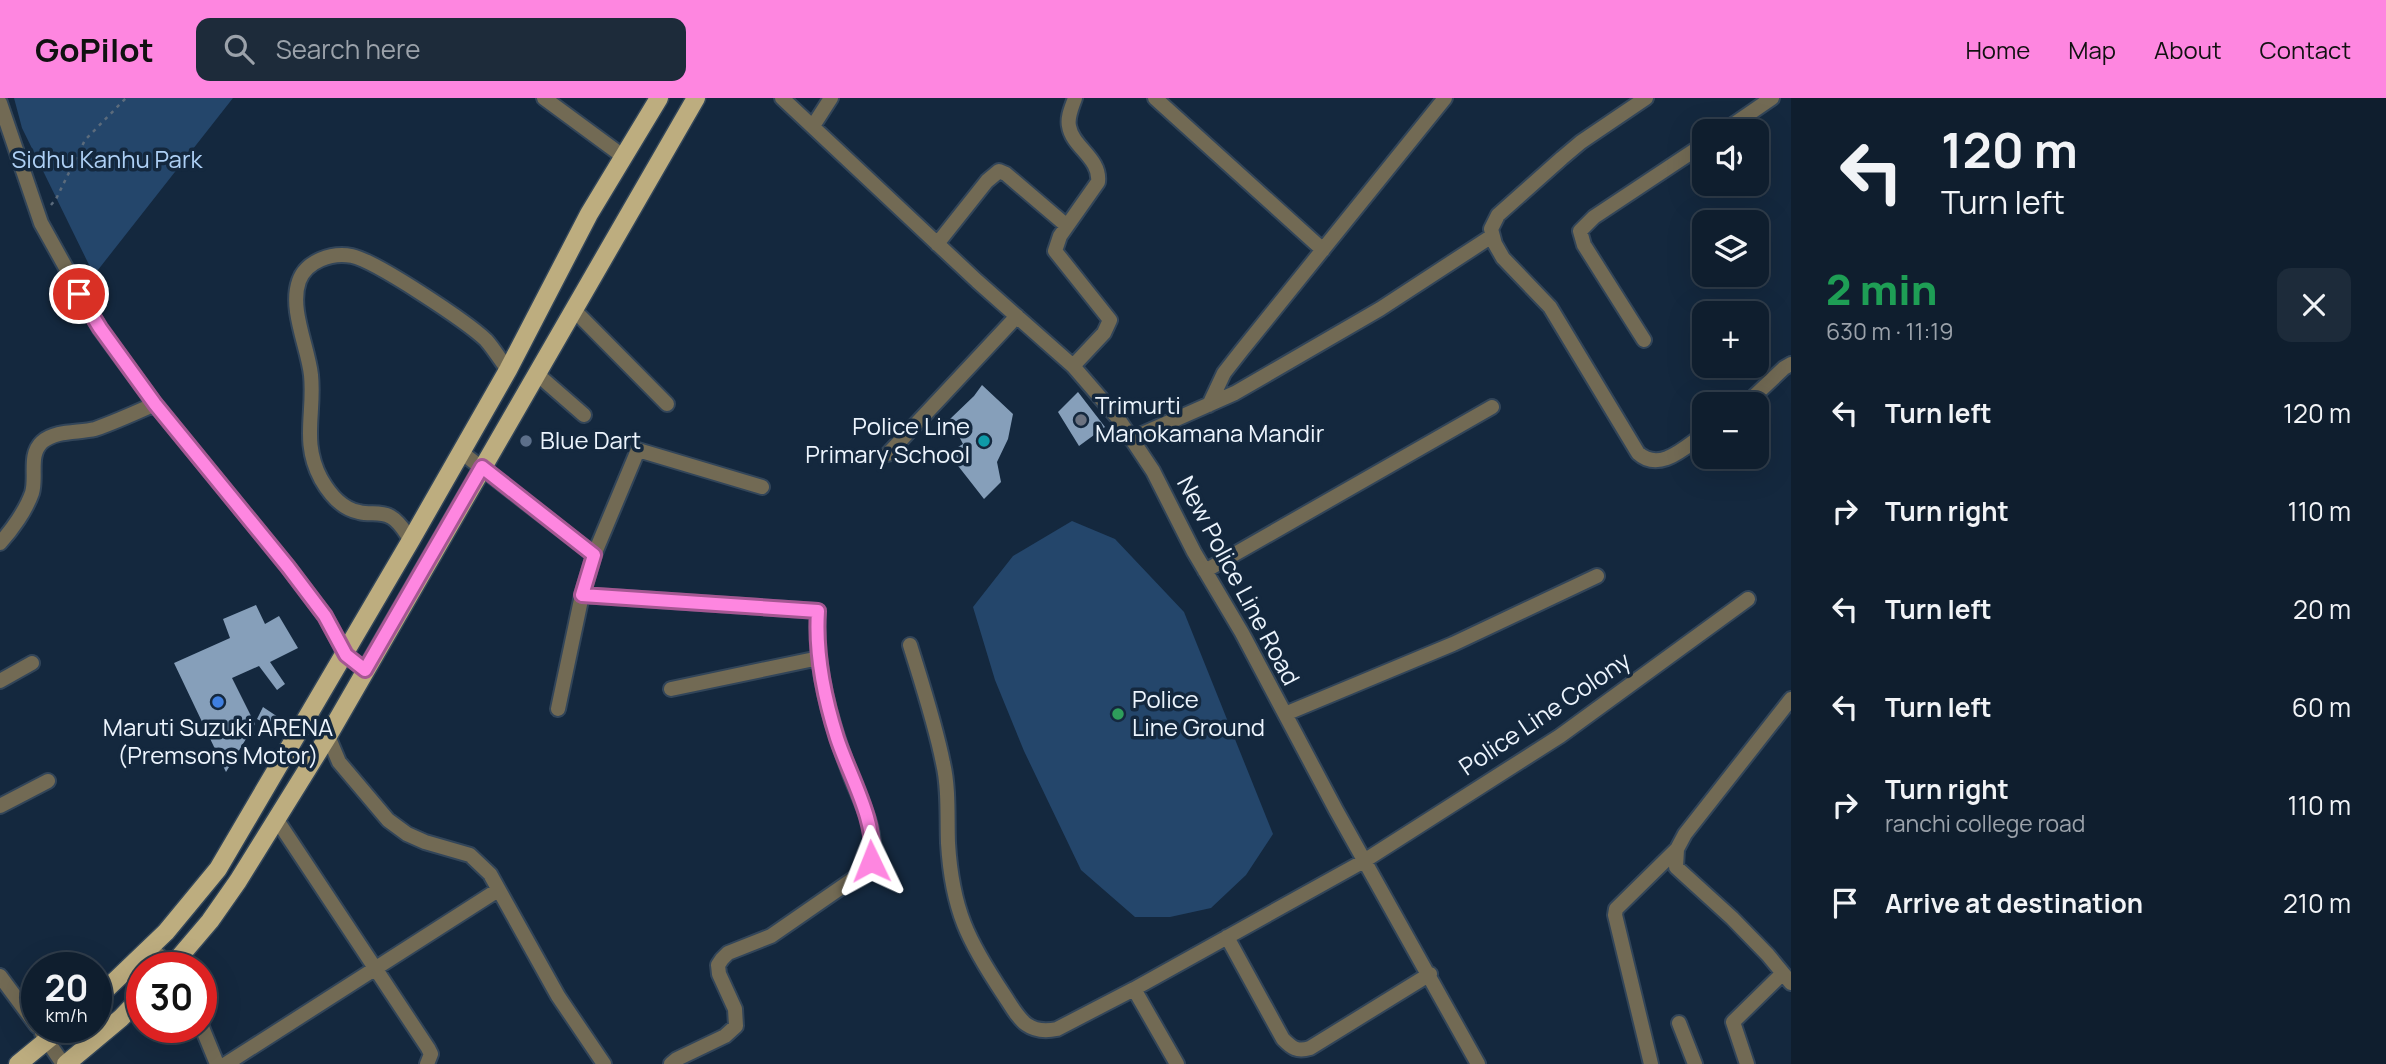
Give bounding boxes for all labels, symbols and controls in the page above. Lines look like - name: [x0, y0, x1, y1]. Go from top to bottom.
- search box: [196, 18, 686, 81]
- text: GoPilot: [35, 27, 154, 72]
- icon: search: [220, 30, 258, 68]
- text: Search here: [276, 31, 420, 67]
- text: Home: [1965, 33, 2030, 66]
- text: Map: [2068, 33, 2116, 66]
- text: About: [2154, 33, 2222, 66]
- text: Contact: [2260, 33, 2351, 66]
- text: 120 m: [1941, 116, 2078, 183]
- map controls: [1692, 119, 1769, 469]
- button: sound: [1692, 119, 1769, 196]
- icon: left: [1826, 126, 1917, 217]
- park label: Sidhu Kanhu Park: [12, 142, 204, 175]
- text: Turn left: [1941, 180, 2065, 224]
- button: layers: [1692, 210, 1769, 287]
- text: 2 min: [1826, 260, 1937, 318]
- pin: [49, 264, 109, 324]
- button: close: [2277, 268, 2351, 342]
- icon: arrive: [60, 275, 98, 313]
- button: +: [1692, 301, 1769, 378]
- text: 630 m · 11:19: [1826, 315, 1954, 347]
- place label: Trimurti Manokamana Mandir: [1095, 388, 1325, 449]
- button: −: [1692, 392, 1769, 469]
- icon: left: [1826, 394, 1864, 432]
- text: Turn left: [1885, 395, 1992, 431]
- text: 120 m: [2283, 395, 2351, 431]
- place label: Police Line Primary School: [805, 409, 970, 470]
- marker: Trimurti Manokamana Mandir: [1073, 412, 1089, 428]
- place label: Blue Dart: [540, 423, 641, 456]
- marker: Blue Dart: [518, 433, 534, 449]
- marker: Police Line Primary School: [976, 433, 992, 449]
- street label: New Police Line Road: [1170, 470, 1308, 691]
- icon: right: [1826, 492, 1864, 530]
- text: Turn right: [1885, 493, 2009, 529]
- text: 110 m: [2288, 493, 2351, 529]
- icon: left: [1826, 590, 1864, 628]
- text: Turn left: [1885, 591, 1992, 627]
- text: 20 m: [2293, 591, 2351, 627]
- street label: Police Line Colony: [1452, 643, 1637, 782]
- place label: Police Line Ground: [1132, 682, 1265, 743]
- icon: left: [1826, 688, 1864, 726]
- text: Turn left: [1885, 689, 1992, 725]
- text: 60 m: [2292, 689, 2351, 725]
- marker: Maruti Suzuki ARENA (Premsons Motor): [210, 694, 226, 710]
- marker: Police Line Ground: [1110, 706, 1126, 722]
- place label: Maruti Suzuki ARENA (Premsons Motor): [103, 710, 333, 771]
- text: Turn right: [1885, 771, 2009, 807]
- icon: right: [1826, 786, 1864, 824]
- text: 110 m: [2288, 787, 2351, 823]
- text: ranchi college road: [1885, 807, 2085, 839]
- position arrow: [834, 824, 908, 898]
- icon: arrive: [1826, 884, 1864, 922]
- text: Arrive at destination: [1885, 885, 2143, 921]
- text: 210 m: [2283, 885, 2351, 921]
- speed limit sign: 30: [126, 952, 217, 1043]
- text: 20: [45, 964, 88, 1012]
- text: km/h: [46, 1003, 87, 1027]

